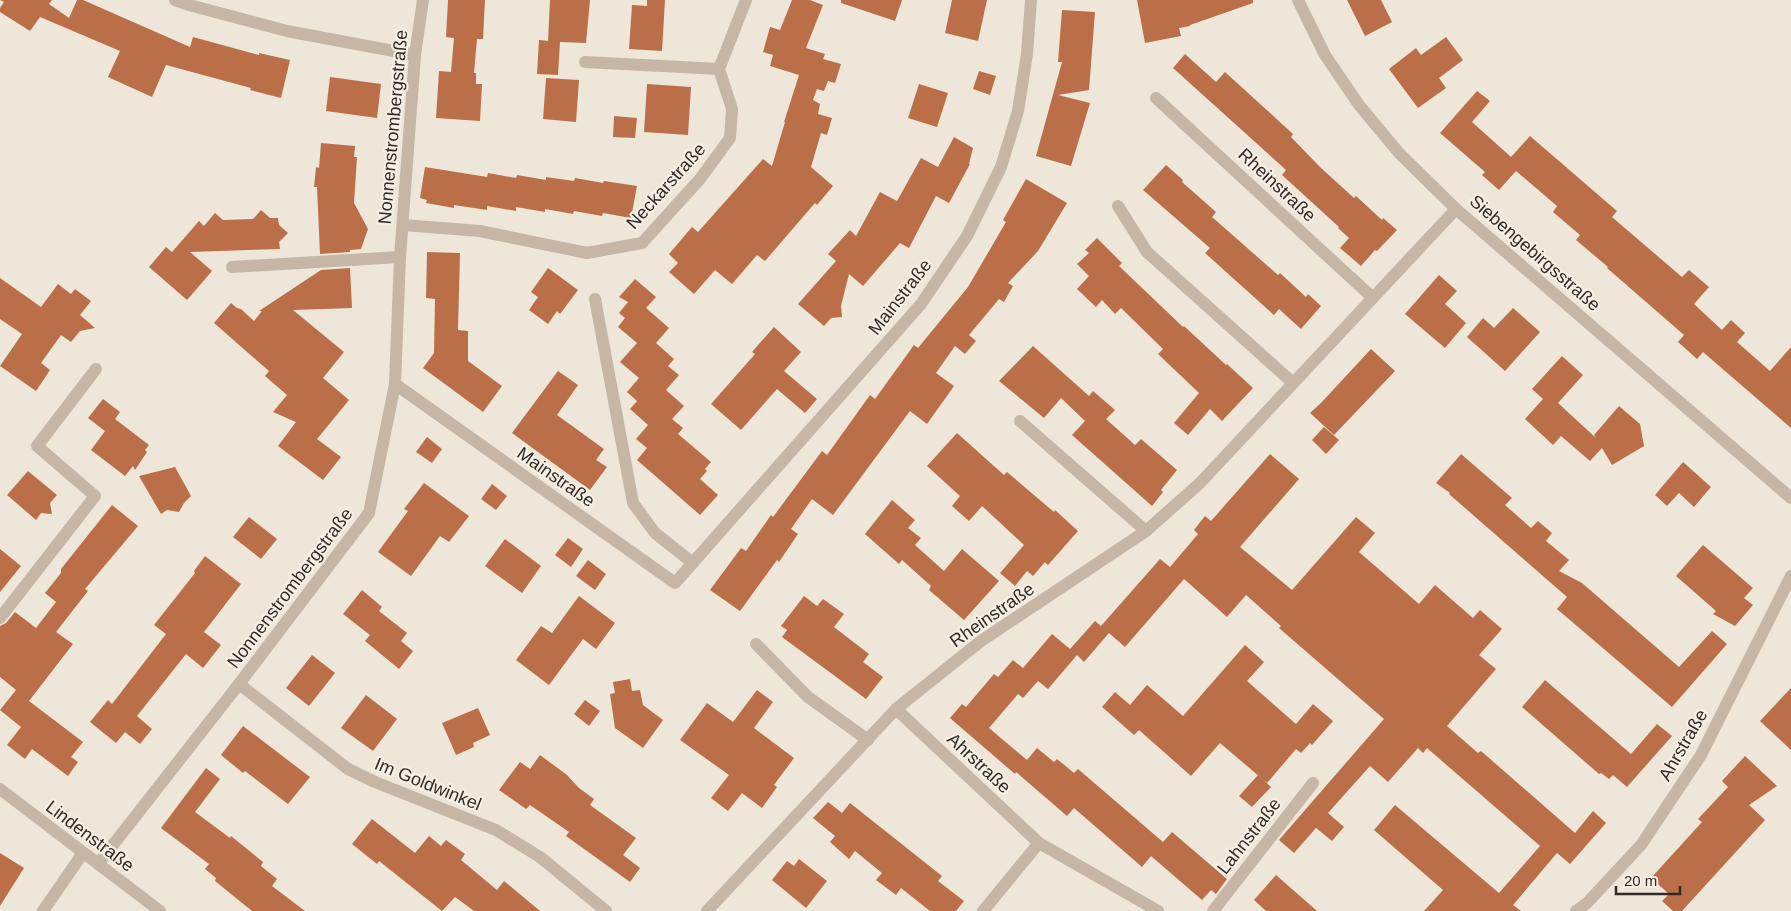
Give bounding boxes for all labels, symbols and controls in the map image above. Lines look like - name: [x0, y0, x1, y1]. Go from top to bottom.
- street label: Nonnenstrombergstraße: [375, 29, 411, 225]
- street label: Neckarstraße: [622, 139, 710, 233]
- street label: Rheinstraße: [1234, 144, 1320, 226]
- street label: Siebengebirgsstraße: [1466, 191, 1604, 315]
- street label: Mainstraße: [864, 255, 936, 339]
- street label: Mainstraße: [513, 443, 599, 511]
- street label: Nonnenstrombergstraße: [223, 504, 357, 672]
- street label: Rheinstraße: [946, 579, 1038, 651]
- street label: Ahrstraße: [1655, 706, 1711, 784]
- street label: Ahrstraße: [943, 729, 1015, 797]
- street label: Im Goldwinkel: [372, 754, 484, 814]
- street label: Lahnstraße: [1213, 794, 1285, 878]
- street label: Lindenstraße: [42, 796, 138, 876]
- scale bar: [1616, 864, 1680, 896]
- text: 20 m: [1624, 872, 1657, 889]

